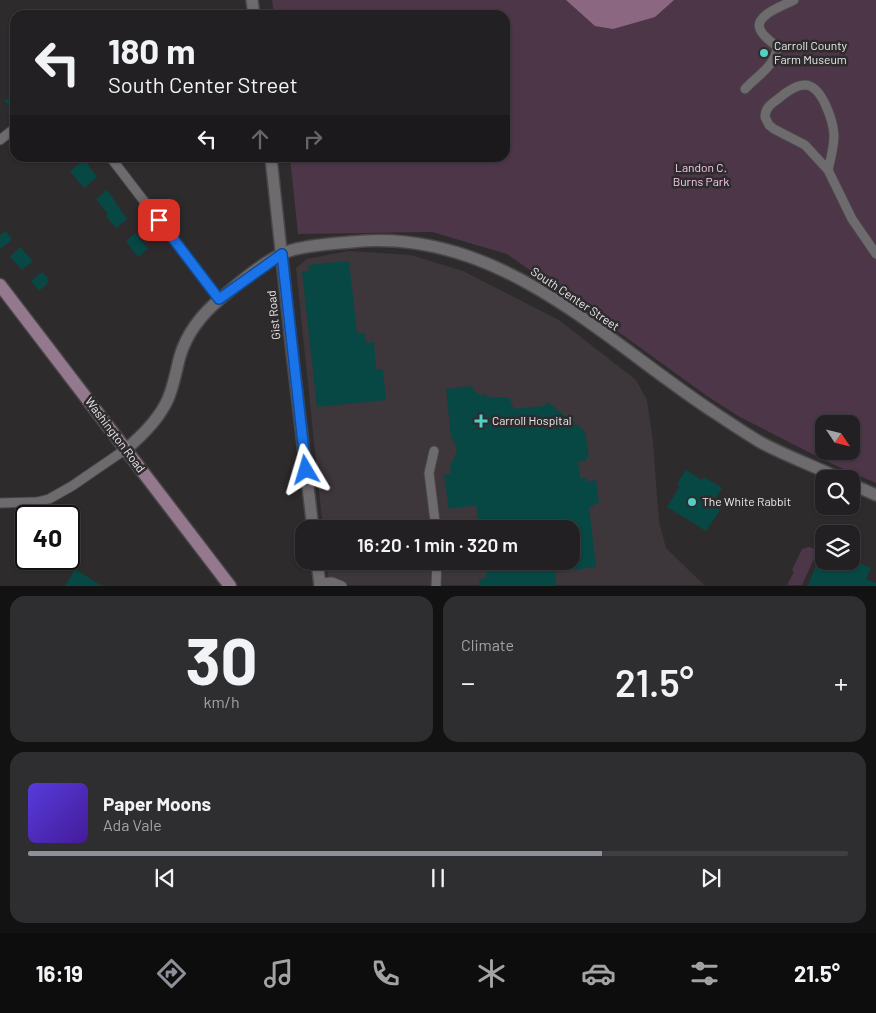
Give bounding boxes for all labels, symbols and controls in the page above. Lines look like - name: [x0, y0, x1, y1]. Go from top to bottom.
- text: 180 m: [108, 29, 196, 71]
- icon: left: [25, 30, 90, 95]
- place label: Carroll County Farm Museum: [774, 38, 848, 66]
- marker: Carroll County Farm Museum: [758, 47, 770, 59]
- text: South Center Street: [108, 71, 298, 97]
- icon: left: [193, 125, 221, 153]
- icon: ahead: [246, 125, 274, 153]
- icon: right: [299, 125, 327, 153]
- park label: Landon C. Burns Park: [673, 160, 729, 188]
- pin: [138, 199, 180, 241]
- icon: arrive: [145, 206, 173, 234]
- street label: South Center Street: [529, 263, 622, 333]
- street label: Gist Road: [263, 290, 283, 340]
- street label: Washington Road: [83, 394, 149, 475]
- place label: Carroll Hospital: [492, 413, 572, 427]
- marker: Carroll Hospital: [474, 414, 488, 428]
- north arrow: [815, 415, 860, 460]
- map controls: [815, 415, 860, 570]
- position arrow: [279, 443, 331, 495]
- button: search: [815, 470, 860, 515]
- place label: The White Rabbit: [702, 494, 791, 508]
- marker: The White Rabbit: [686, 496, 698, 508]
- speed limit sign: 40: [15, 505, 80, 570]
- button: layers: [815, 525, 860, 570]
- text: 16:20 · 1 min · 320 m: [357, 533, 518, 556]
- text: 30: [185, 620, 258, 698]
- text: Climate: [461, 635, 514, 654]
- text: 21.5°: [615, 659, 694, 705]
- text: −: [461, 665, 475, 699]
- text: +: [834, 665, 848, 699]
- text: km/h: [203, 692, 240, 711]
- text: Paper Moons: [103, 792, 211, 815]
- text: Ada Vale: [103, 815, 162, 834]
- icon: previous: [151, 864, 179, 892]
- icon: pause: [424, 864, 452, 892]
- icon: next: [697, 864, 725, 892]
- icon: directions: [154, 956, 189, 991]
- icon: music: [261, 956, 296, 991]
- icon: phone: [368, 956, 403, 991]
- icon: climate: [474, 956, 509, 991]
- icon: car: [581, 956, 616, 991]
- icon: filters: [687, 956, 722, 991]
- text: 16:19: [36, 960, 83, 986]
- text: 21.5°: [794, 960, 840, 986]

